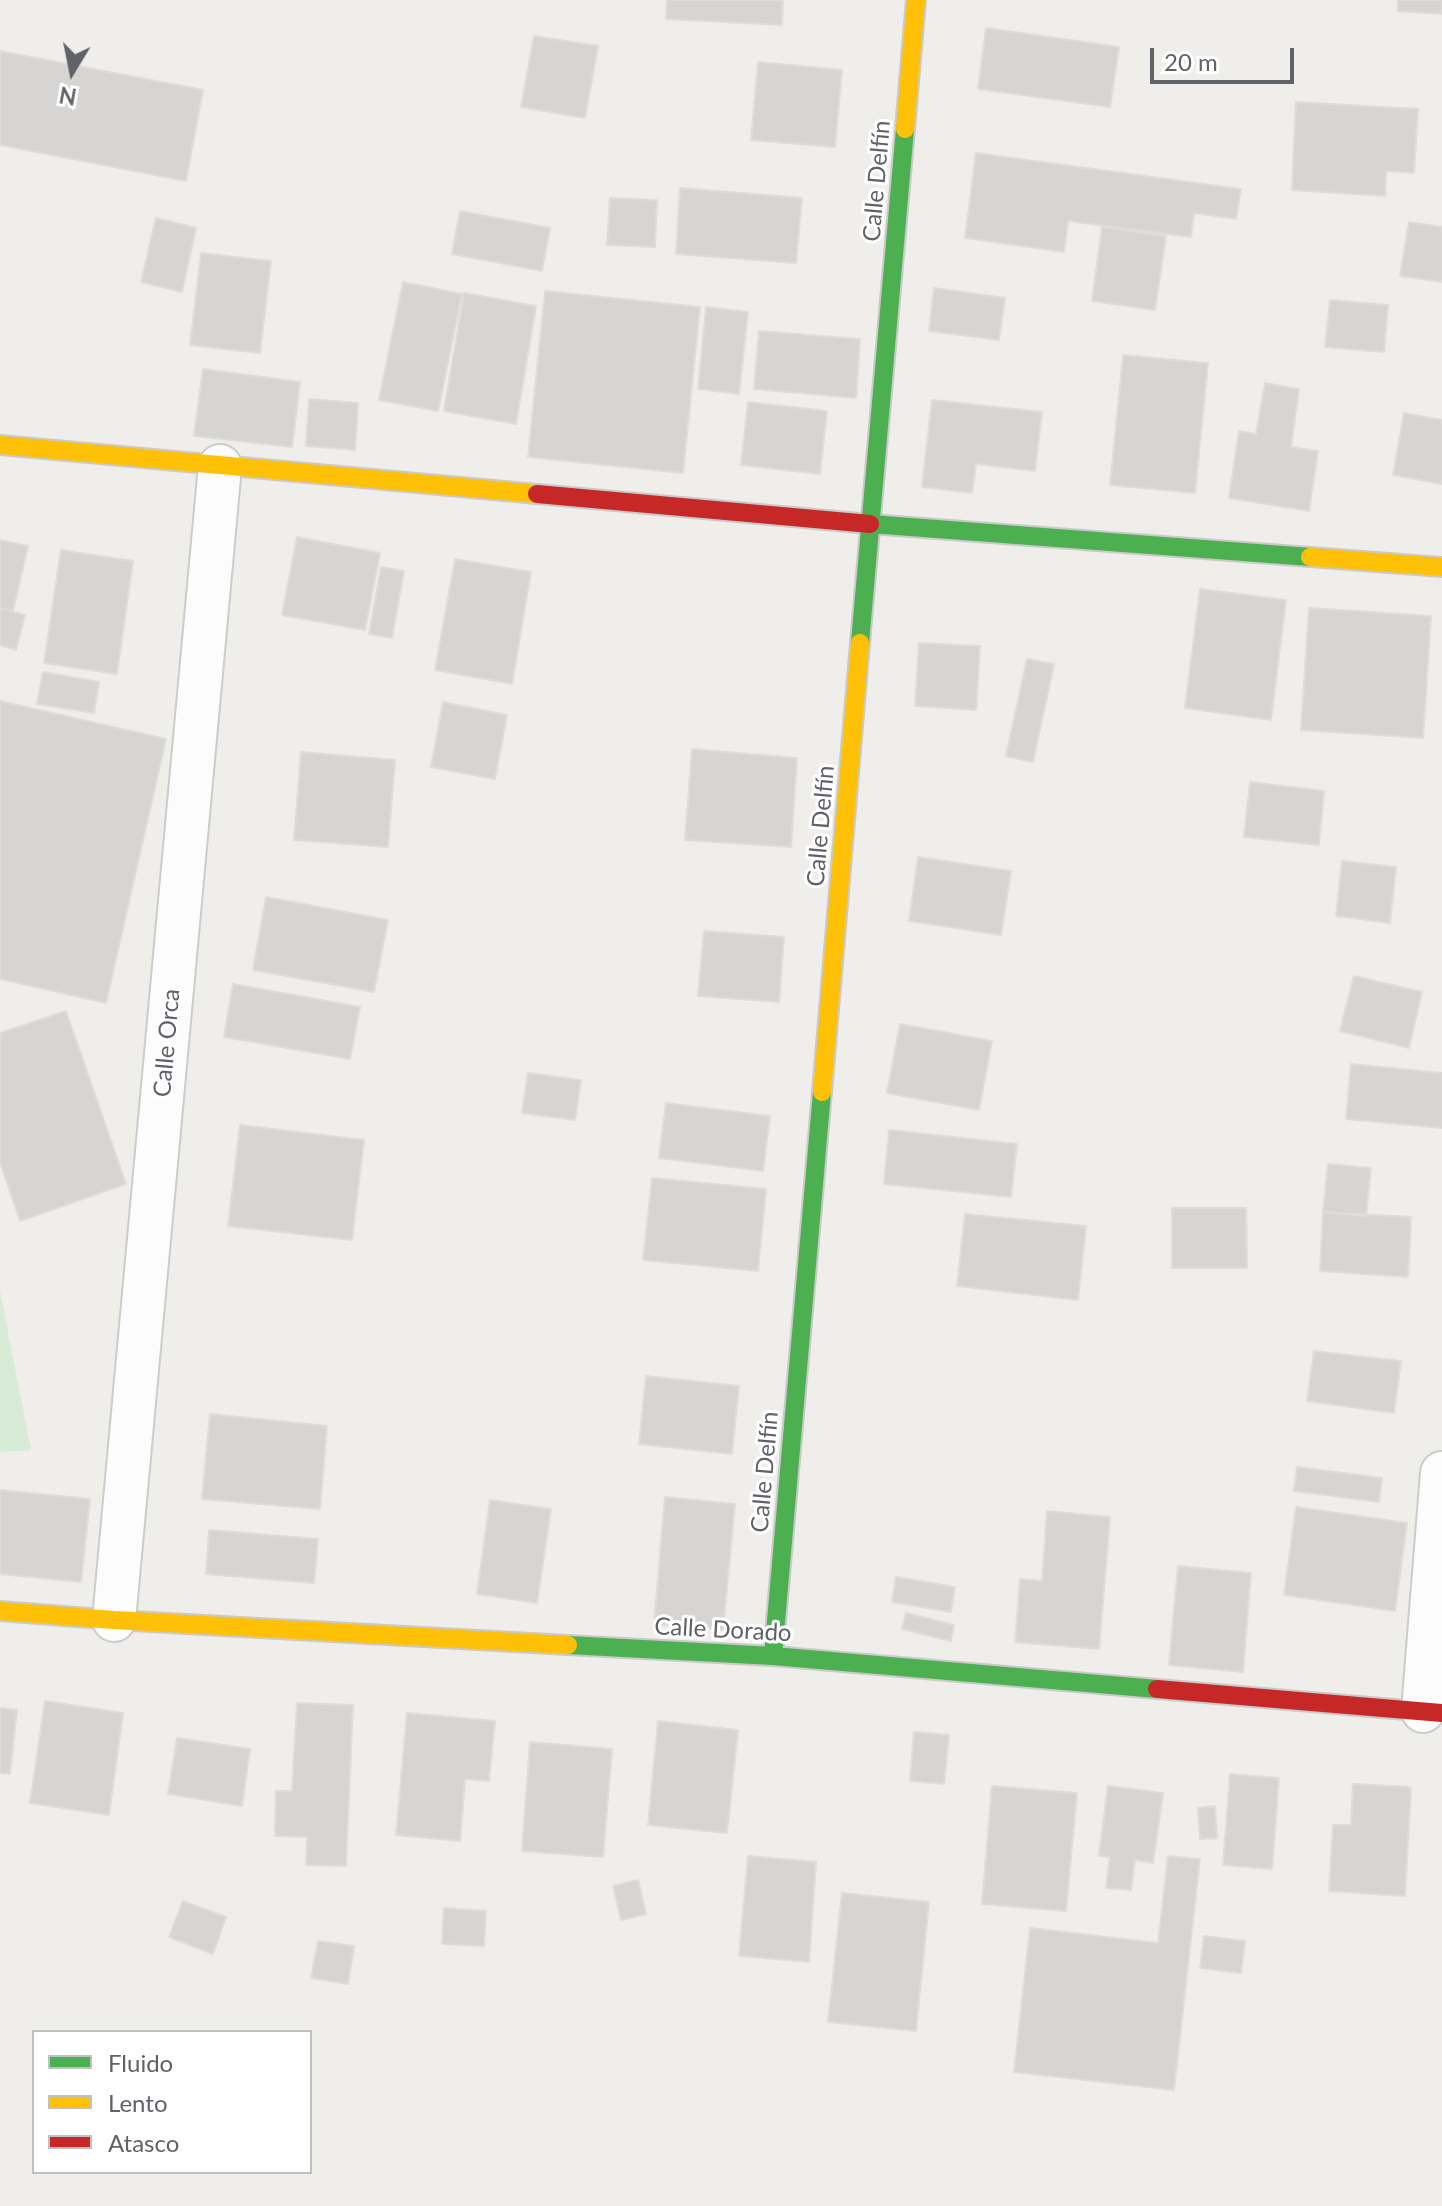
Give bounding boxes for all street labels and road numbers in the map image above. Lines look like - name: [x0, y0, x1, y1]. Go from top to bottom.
- street label: Calle Delfín: [857, 119, 897, 243]
- street label: Calle Delfín: [801, 764, 841, 888]
- street label: Calle Orca: [148, 988, 186, 1098]
- street label: Calle Delfín: [745, 1410, 785, 1534]
- street label: Calle Dorado: [654, 1612, 792, 1648]

